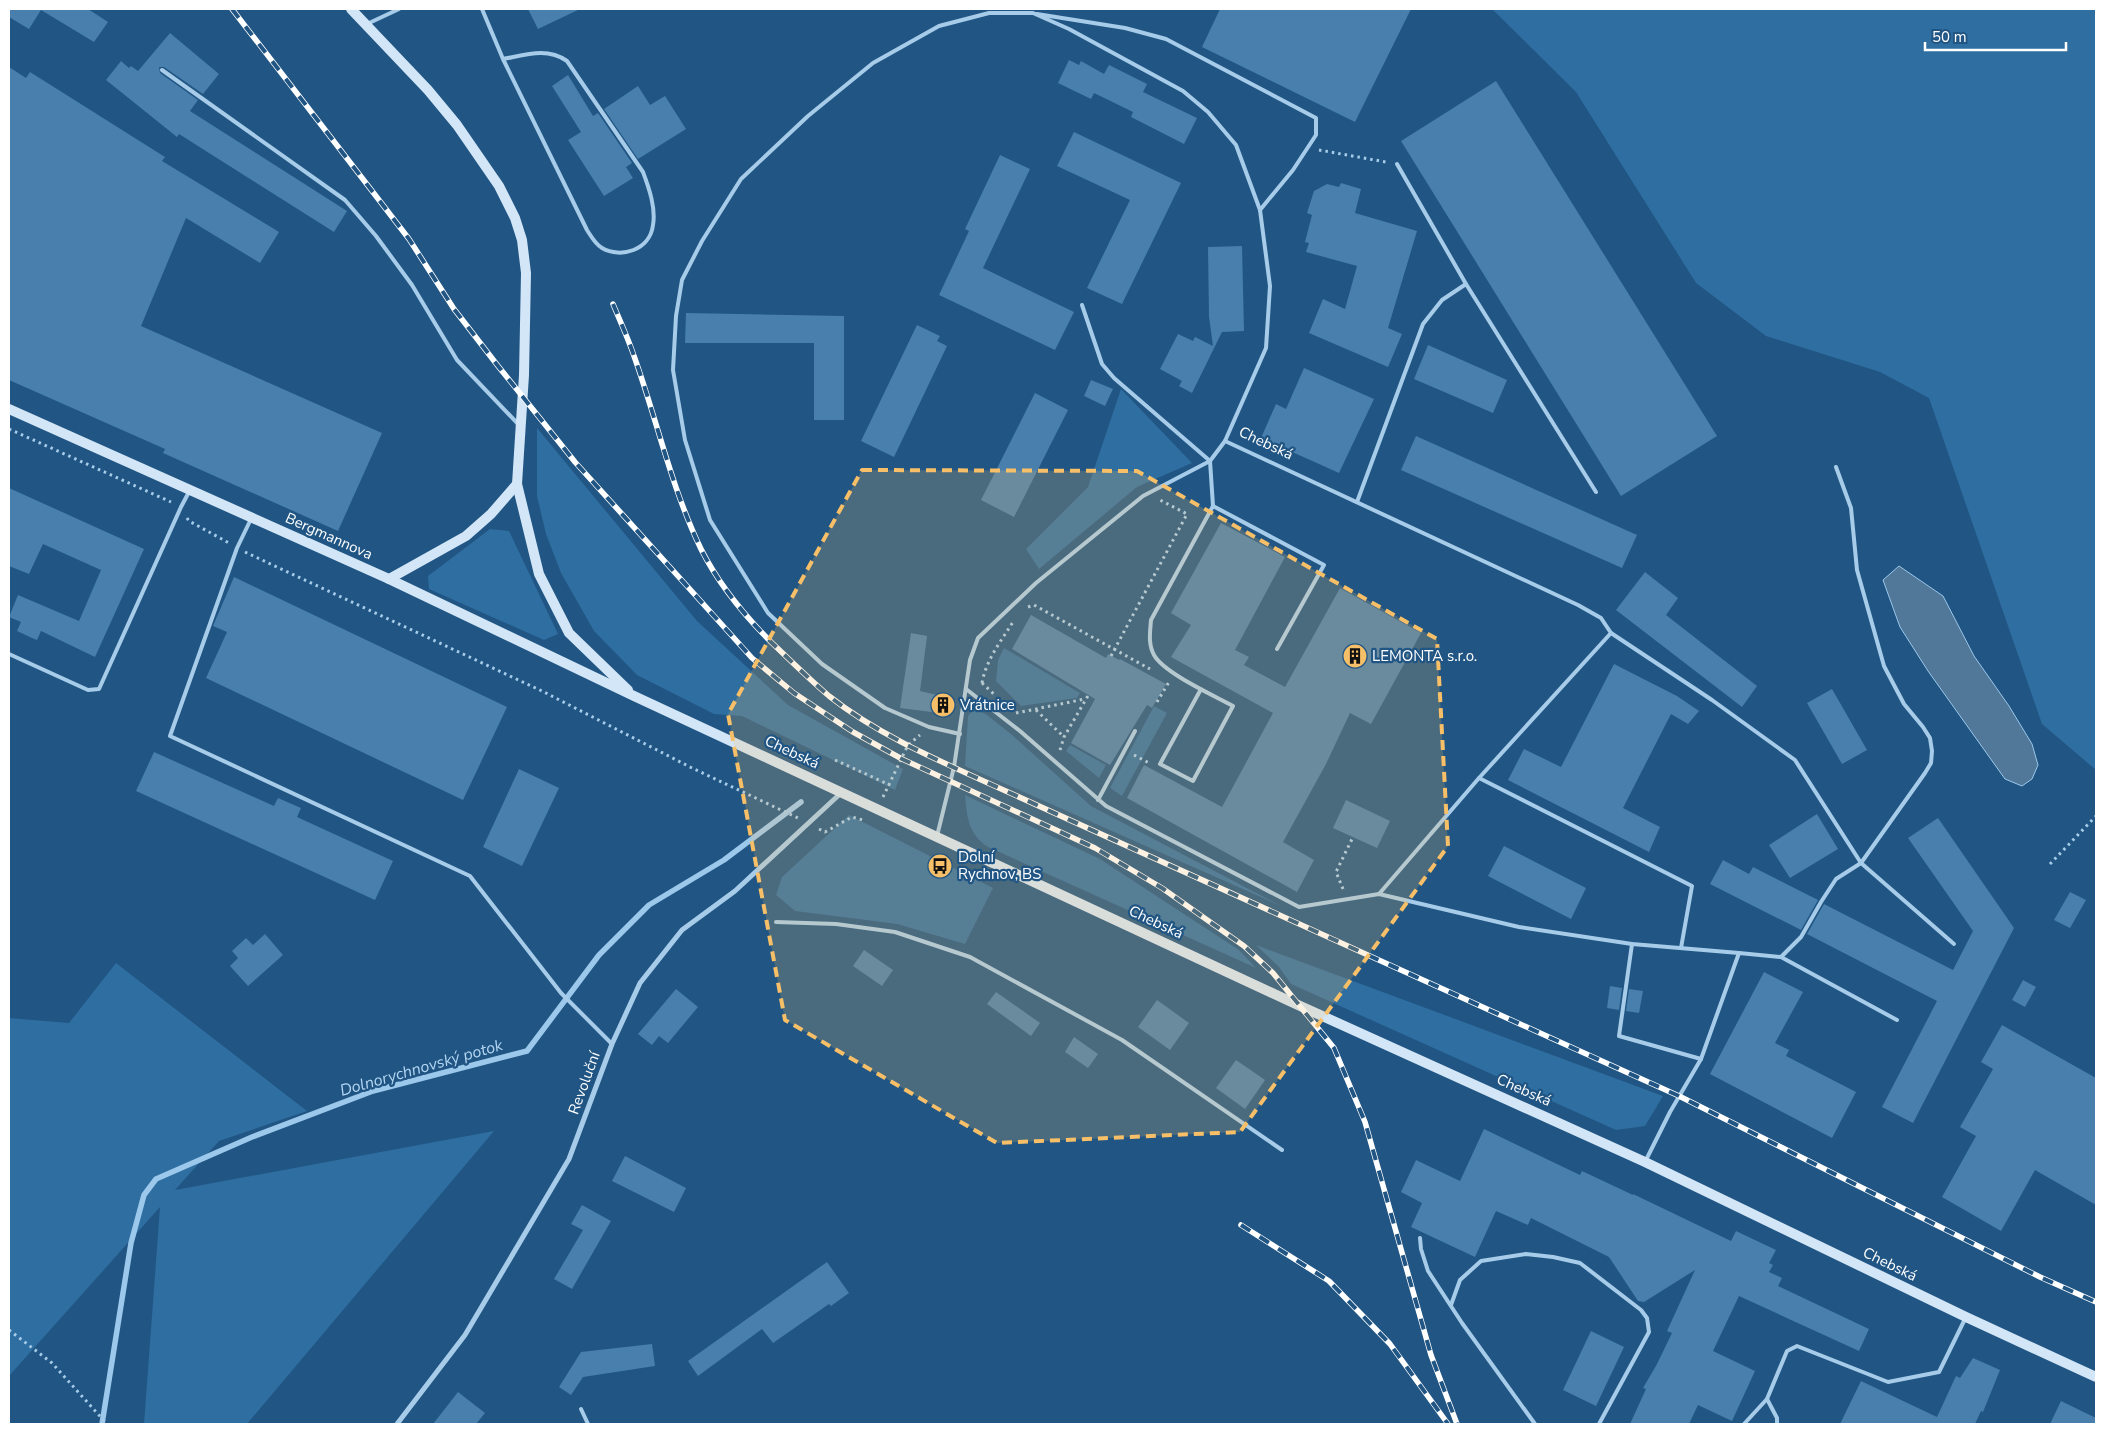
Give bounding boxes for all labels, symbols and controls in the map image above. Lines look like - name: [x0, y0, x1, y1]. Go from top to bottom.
- scale bar: [1925, 20, 2066, 52]
- text: 50 m: [1932, 27, 1967, 47]
- street label: Chebská: [1236, 422, 1296, 464]
- street label: Bergmannova: [282, 508, 376, 564]
- building icon: LEMONTA s.r.o.: [1342, 643, 1368, 669]
- place label: LEMONTA s.r.o.: [1372, 646, 1477, 666]
- building icon: Vrátnice: [930, 692, 956, 718]
- place label: Vrátnice: [959, 695, 1015, 715]
- street label: Chebská: [762, 731, 822, 773]
- place label: Dolní Rychnov, BS: [958, 847, 1041, 884]
- bus stop icon: Dolní Rychnov, BS: [927, 853, 953, 879]
- street label: Chebská: [1126, 901, 1186, 943]
- water label: Dolnorychnovský potok: [337, 1034, 506, 1102]
- street label: Revoluční: [563, 1047, 605, 1117]
- street label: Chebská: [1493, 1069, 1555, 1111]
- street label: Chebská: [1860, 1242, 1920, 1286]

